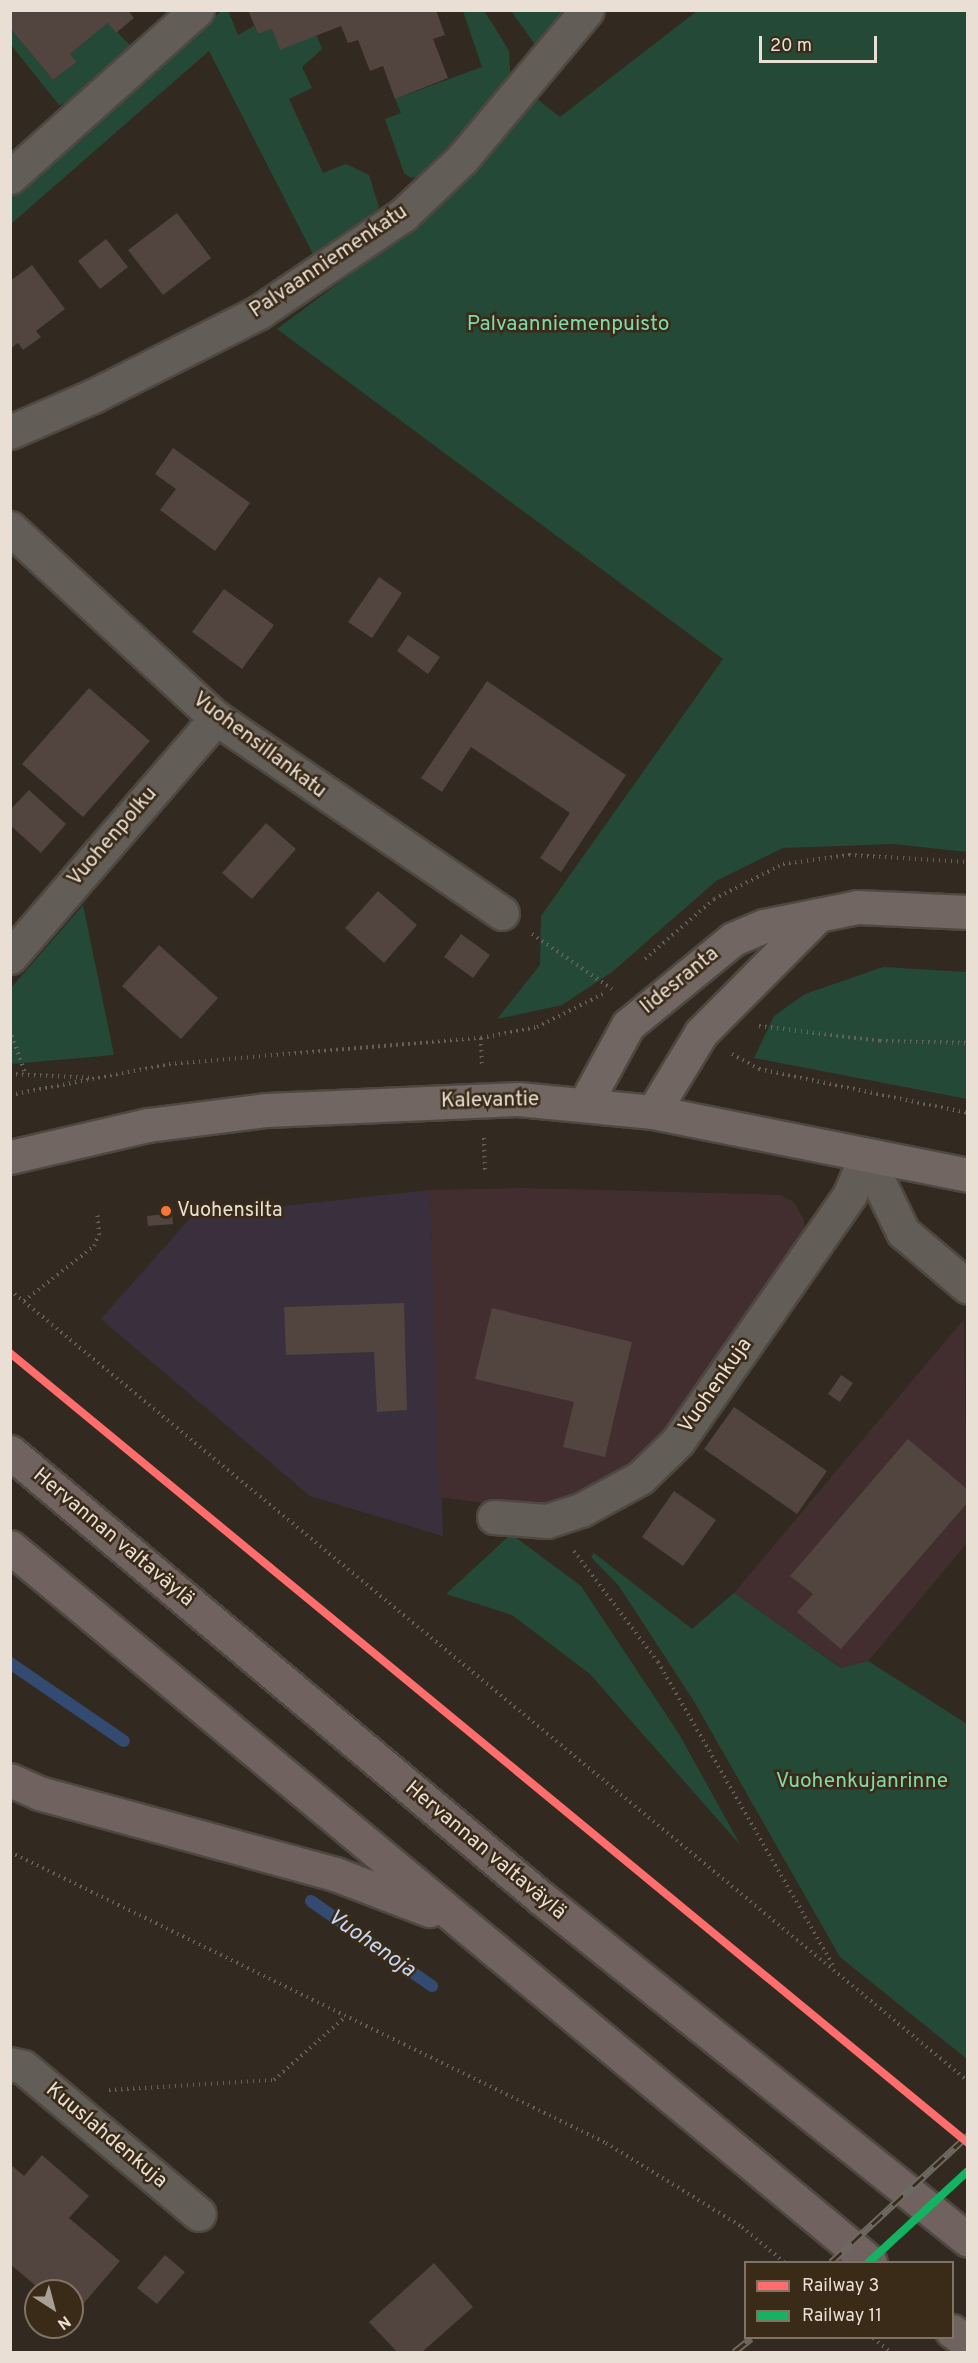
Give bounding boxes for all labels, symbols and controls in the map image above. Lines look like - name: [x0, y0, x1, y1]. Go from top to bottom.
- scale bar: [762, 24, 880, 62]
- text: 20 m: [770, 35, 812, 58]
- street label: Palvaanniemenkatu: [245, 200, 413, 324]
- park label: Palvaanniemenpuisto: [467, 312, 669, 338]
- street label: Vuohensillankatu: [187, 687, 331, 805]
- street label: Vuohenpolku: [63, 782, 163, 892]
- street label: Iidesranta: [636, 942, 724, 1020]
- street label: Kalevantie: [441, 1088, 539, 1114]
- place label: Vuohensilta: [177, 1199, 282, 1223]
- marker: Vuohensilta: [160, 1205, 172, 1217]
- street label: Vuohenkuja: [674, 1333, 758, 1439]
- street label: Hervannan valtaväylä: [27, 1463, 199, 1613]
- park label: Vuohenkujanrinne: [776, 1769, 948, 1795]
- street label: Hervannan valtaväylä: [399, 1776, 571, 1926]
- water label: Vuohenoja: [322, 1904, 420, 1984]
- street label: Kuuslahdenkuja: [40, 2078, 172, 2194]
- legend: [744, 2261, 954, 2339]
- text: Railway 3: [802, 2275, 879, 2298]
- north arrow: [24, 2279, 84, 2339]
- text: Railway 11: [802, 2305, 882, 2328]
- text: N: [53, 2310, 74, 2333]

